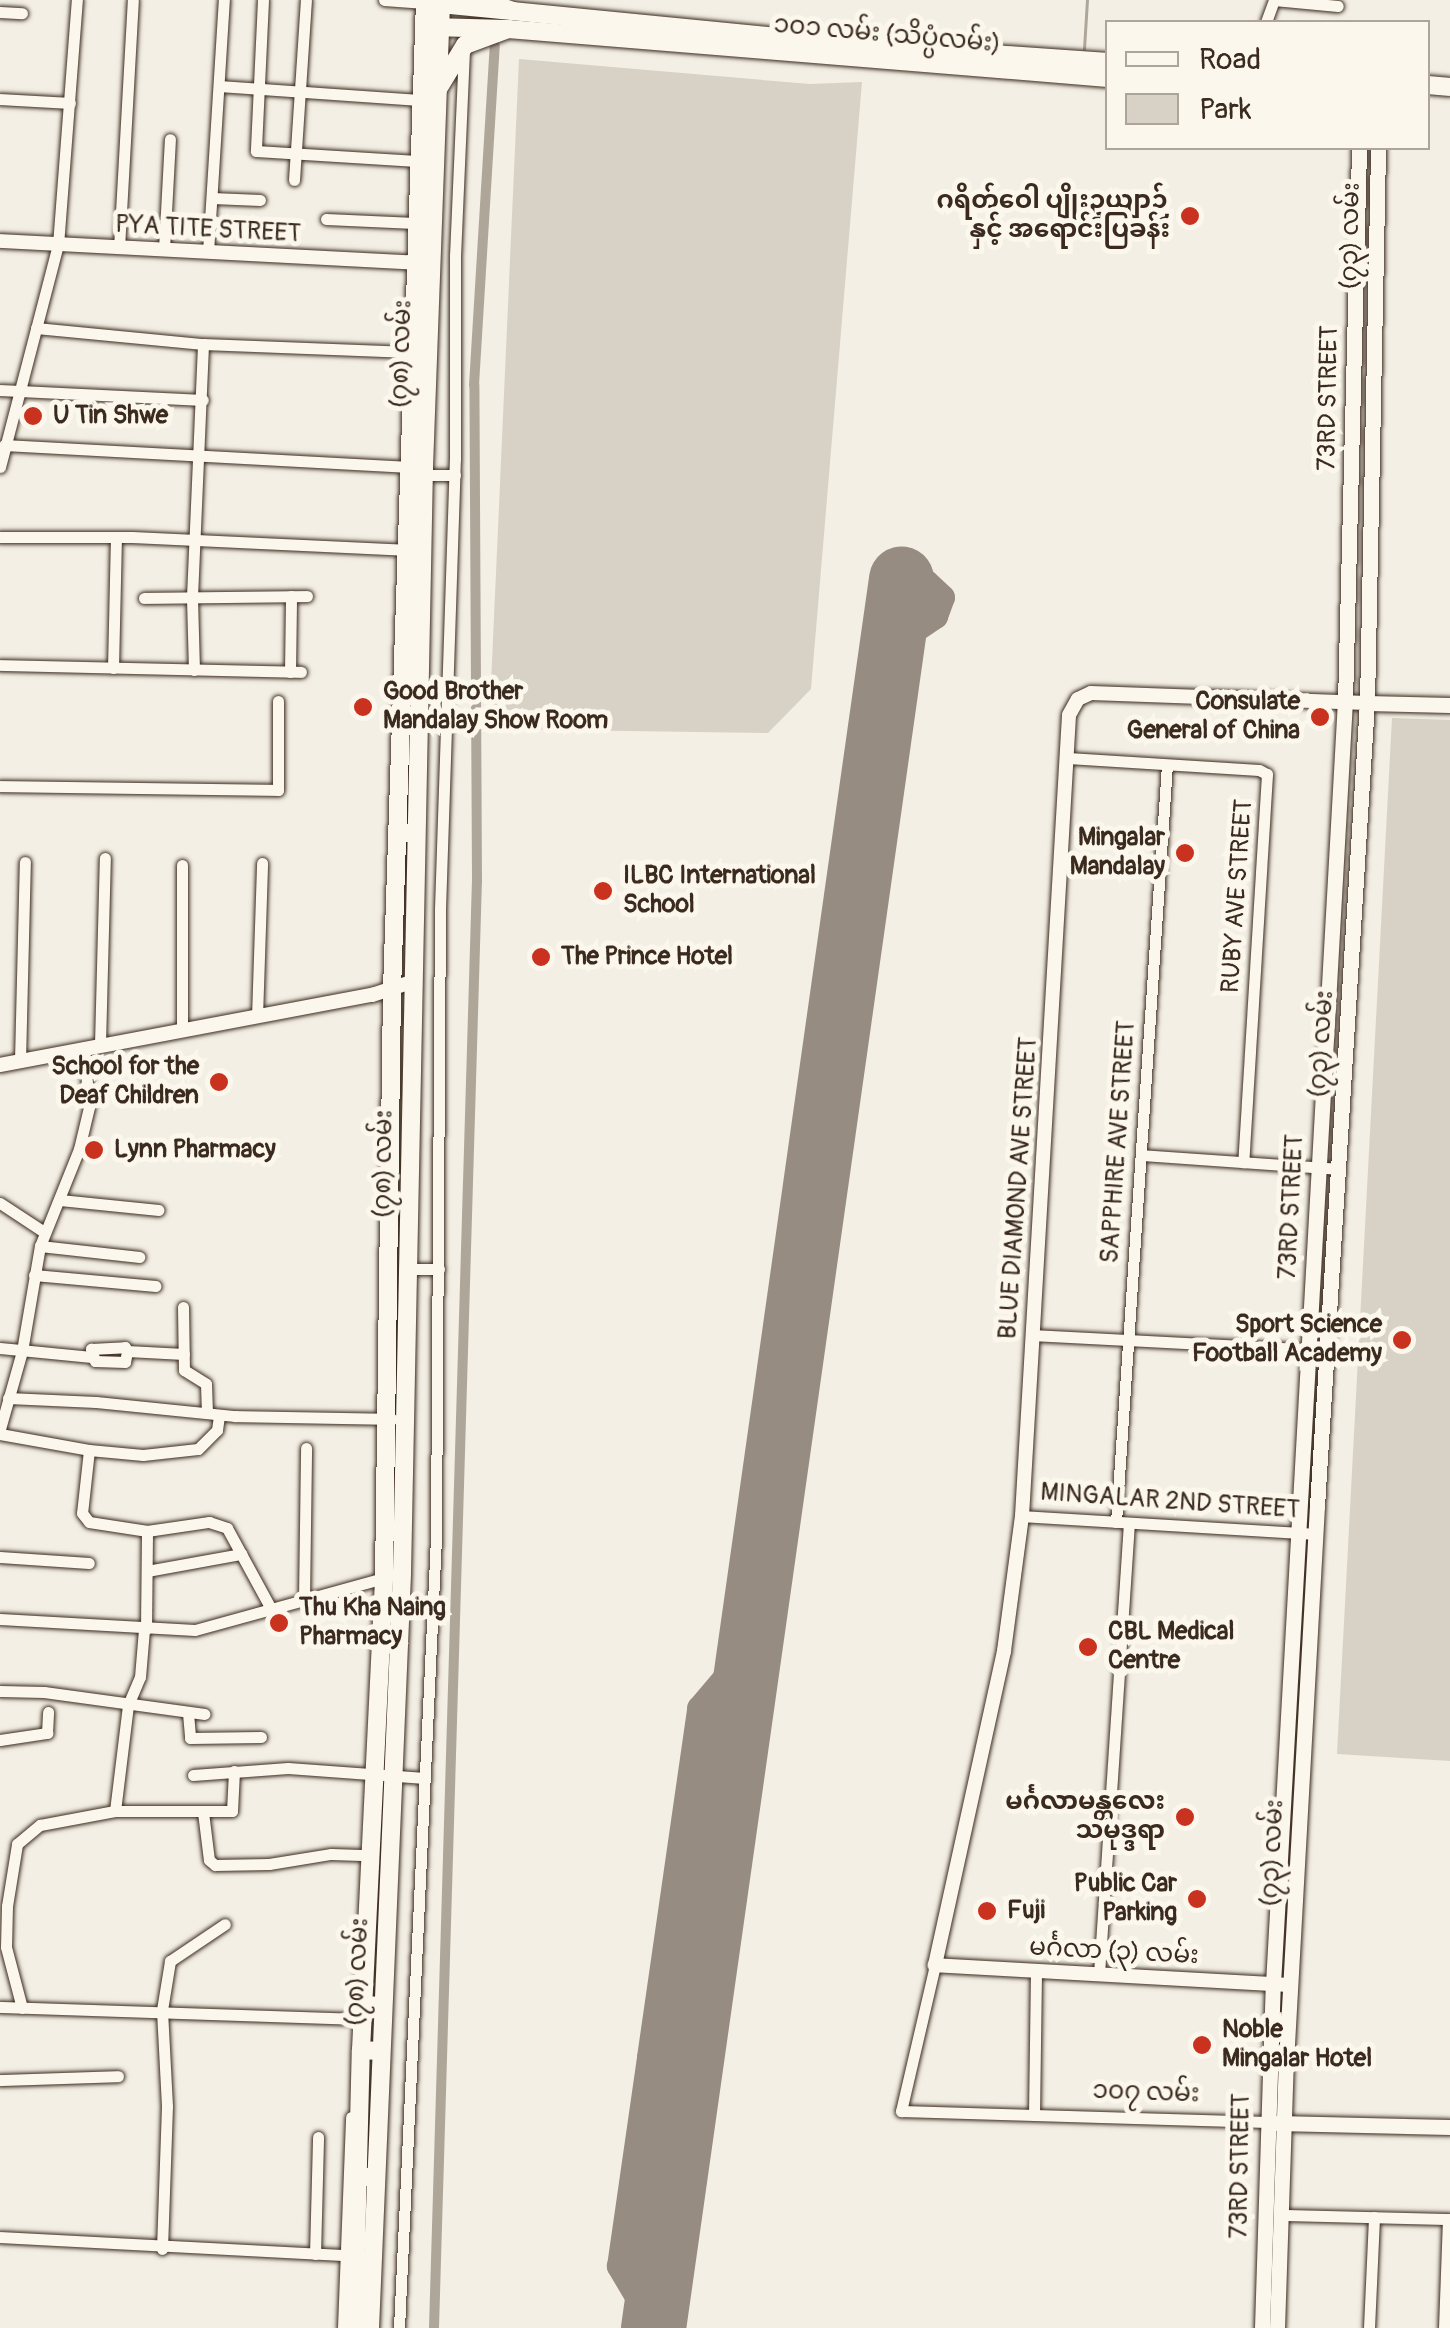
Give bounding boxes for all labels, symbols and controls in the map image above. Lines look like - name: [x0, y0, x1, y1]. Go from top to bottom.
- street label: ၁၀၁ လမ်း (သိပ္ပံလမ်း): [772, 10, 1002, 60]
- legend: [1105, 20, 1430, 150]
- text: Road: [1199, 41, 1261, 78]
- text: Park: [1199, 91, 1252, 128]
- street label: (၇၃) လမ်း: [1335, 182, 1367, 290]
- place label: ဂရိတ်ဝေါ ပျိုးဥယျာဉ် နှင့် အရောင်းပြခန်း: [936, 187, 1170, 246]
- marker: ဂရိတ်ဝေါ ပျိုးဥယျာဉ် နှင့် အရောင်းပြခန်း: [1179, 205, 1201, 227]
- street label: PYA TITE STREET: [114, 210, 302, 250]
- street label: (၇၈) လမ်း: [385, 299, 419, 409]
- street label: 73RD STREET: [1313, 325, 1345, 471]
- place label: U Tin Shwe: [53, 401, 168, 431]
- marker: U Tin Shwe: [22, 405, 44, 427]
- place label: Good Brother Mandalay Show Room: [383, 678, 608, 737]
- place label: Consulate General of China: [1127, 688, 1300, 747]
- marker: Good Brother Mandalay Show Room: [352, 696, 374, 718]
- marker: Consulate General of China: [1309, 706, 1331, 728]
- street label: RUBY AVE STREET: [1216, 798, 1260, 994]
- place label: Mingalar Mandalay: [1070, 824, 1165, 883]
- marker: Mingalar Mandalay: [1174, 842, 1196, 864]
- place label: ILBC International School: [623, 862, 816, 921]
- marker: ILBC International School: [592, 880, 614, 902]
- place label: The Prince Hotel: [561, 942, 733, 972]
- marker: The Prince Hotel: [530, 946, 552, 968]
- street label: (၇၃) လမ်း: [1303, 989, 1341, 1099]
- street label: SAPPHIRE AVE STREET: [1096, 1020, 1142, 1264]
- street label: BLUE DIAMOND AVE STREET: [993, 1036, 1045, 1340]
- place label: School for the Deaf Children: [51, 1053, 199, 1112]
- marker: School for the Deaf Children: [208, 1071, 230, 1093]
- street label: (၇၈) လမ်း: [368, 1110, 400, 1218]
- street label: 73RD STREET: [1273, 1134, 1311, 1280]
- place label: Lynn Pharmacy: [114, 1135, 276, 1165]
- marker: Lynn Pharmacy: [83, 1139, 105, 1161]
- place label: Sport Science Football Academy: [1192, 1311, 1382, 1370]
- marker: Sport Science Football Academy: [1391, 1329, 1413, 1351]
- street label: MINGALAR 2ND STREET: [1039, 1478, 1301, 1526]
- place label: Thu Kha Naing Pharmacy: [299, 1594, 446, 1653]
- marker: Thu Kha Naing Pharmacy: [268, 1612, 290, 1634]
- place label: CBL Medical Centre: [1108, 1618, 1234, 1677]
- marker: CBL Medical Centre: [1077, 1636, 1099, 1658]
- place label: မင်္ဂလာမန္တလေး သမုဒ္ဒရာ: [1005, 1788, 1165, 1847]
- street label: (၇၃) လမ်း: [1255, 1799, 1291, 1907]
- marker: မင်္ဂလာမန္တလေး သမုဒ္ဒရာ: [1174, 1806, 1196, 1828]
- place label: Public Car Parking: [1074, 1870, 1177, 1929]
- marker: Public Car Parking: [1186, 1888, 1208, 1910]
- place label: Fuji: [1007, 1896, 1045, 1926]
- marker: Fuji: [976, 1900, 998, 1922]
- street label: (၇၈) လမ်း: [340, 1917, 376, 2027]
- street label: မင်္ဂလာ (၃) လမ်း: [1028, 1933, 1200, 1971]
- place label: Noble Mingalar Hotel: [1222, 2016, 1372, 2075]
- marker: Noble Mingalar Hotel: [1191, 2034, 1213, 2056]
- street label: ၁၀၇ လမ်း: [1092, 2076, 1200, 2110]
- street label: 73RD STREET: [1225, 2093, 1257, 2239]

